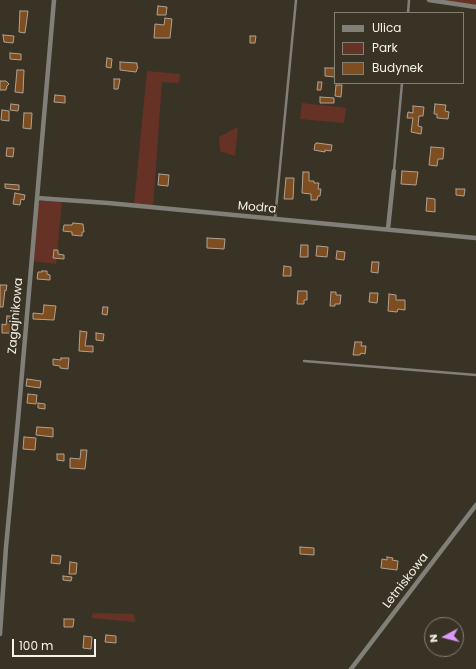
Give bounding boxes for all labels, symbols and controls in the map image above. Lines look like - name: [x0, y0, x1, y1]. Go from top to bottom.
- legend: [334, 12, 464, 84]
- text: Ulica: [372, 19, 401, 36]
- text: Park: [372, 39, 398, 56]
- text: Budynek: [372, 59, 423, 76]
- street label: Modra: [237, 199, 277, 217]
- street label: Zagajnikowa: [6, 277, 26, 355]
- street label: Letniskowa: [380, 551, 432, 611]
- north arrow: [424, 617, 464, 657]
- scale bar: [14, 631, 98, 657]
- text: N: [425, 633, 442, 643]
- text: 100 m: [19, 637, 53, 654]

